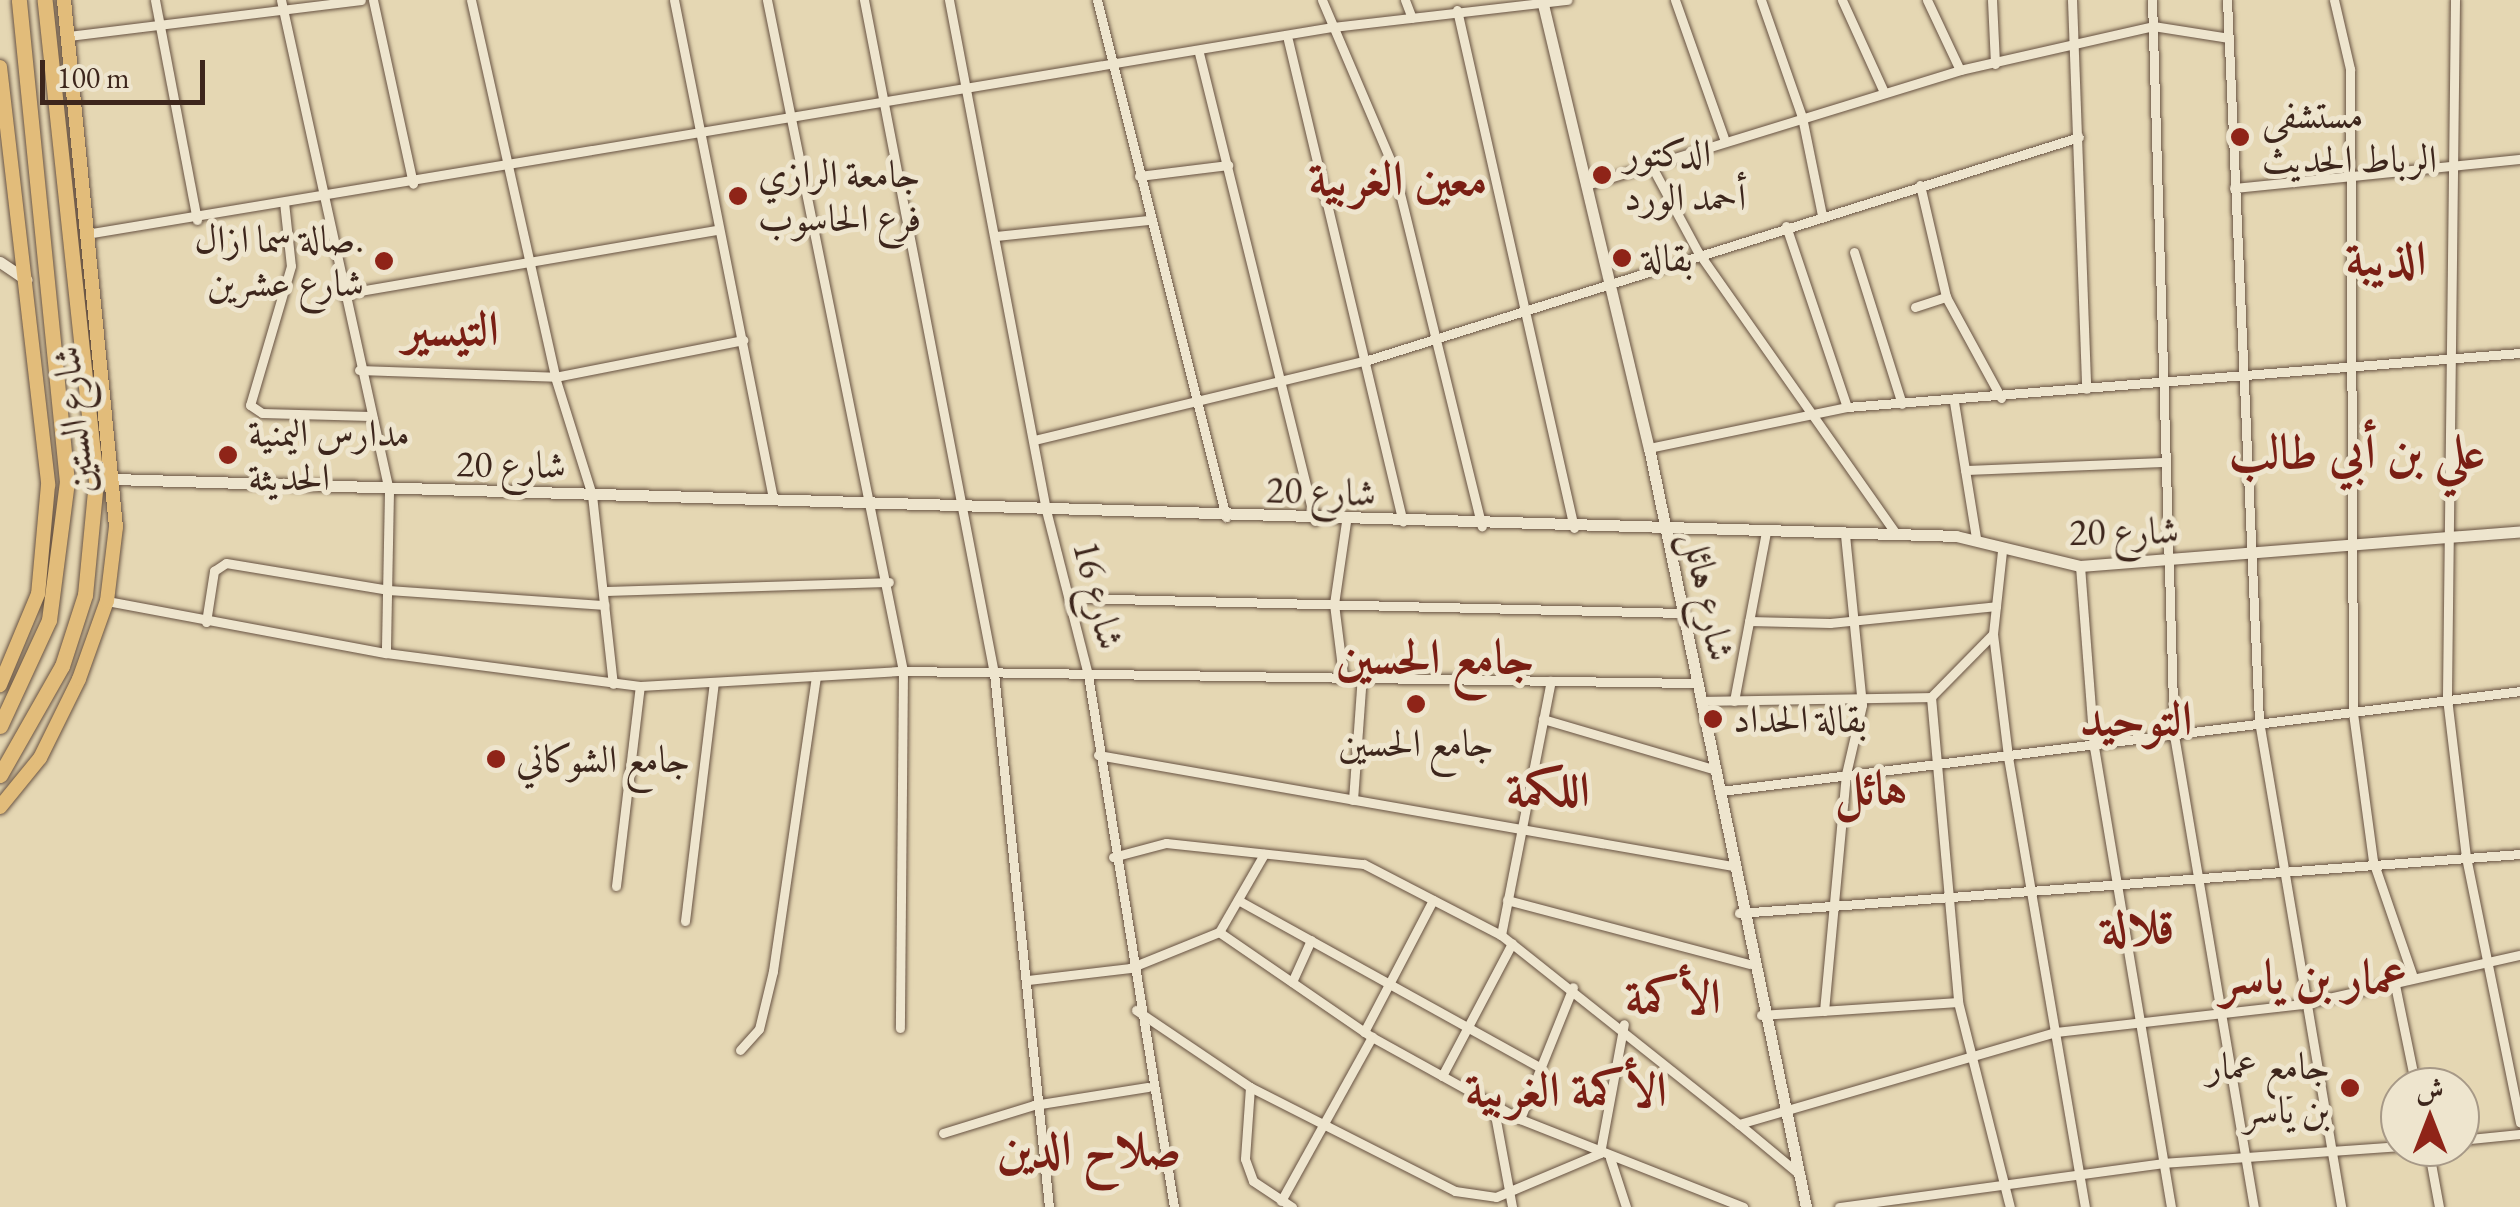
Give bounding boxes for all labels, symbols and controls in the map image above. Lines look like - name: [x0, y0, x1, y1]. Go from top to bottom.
- scale bar: [45, 40, 210, 102]
- text: 100 m: [57, 58, 130, 97]
- place label: مستشفى الرباط الحديث: [2262, 92, 2437, 182]
- marker: مستشفى الرباط الحديث: [2227, 124, 2253, 150]
- place label: الدكتور أحمد الورد: [1624, 130, 1746, 220]
- district label: معين الغربية: [1308, 150, 1488, 208]
- place label: جامعة الرازي فرع الحاسوب: [758, 151, 921, 240]
- marker: الدكتور أحمد الورد: [1589, 162, 1615, 188]
- marker: جامعة الرازي فرع الحاسوب: [727, 185, 749, 207]
- place label: صالة سما ازال. شارع عشرين: [194, 216, 364, 306]
- district label: الذيبة: [2345, 230, 2427, 288]
- place label: بقالة: [1642, 235, 1693, 281]
- marker: بقالة: [1611, 247, 1633, 269]
- marker: صالة سما ازال. شارع عشرين: [373, 250, 395, 272]
- district label: التيسير: [403, 300, 499, 358]
- street label: شارع الستين: [43, 344, 103, 496]
- place label: مدارس اليمنية الحديثة: [248, 410, 410, 499]
- district label: علي بن أبي طالب: [2229, 423, 2485, 481]
- street label: شارع 20: [456, 440, 566, 488]
- marker: مدارس اليمنية الحديثة: [217, 444, 239, 466]
- street label: شارع 20: [1265, 466, 1377, 516]
- street label: شارع 20: [2069, 507, 2179, 555]
- street label: شارع هائل: [1673, 527, 1745, 665]
- street label: شارع 16: [1064, 536, 1134, 654]
- district label: جامع الحسين: [1336, 628, 1534, 686]
- district label: التوحيد: [2080, 690, 2192, 748]
- marker: جامع الحسين: [1405, 693, 1427, 715]
- place label: بقالة الحداد: [1733, 696, 1867, 742]
- marker: بقالة الحداد: [1702, 708, 1724, 730]
- place label: جامع الحسين: [1338, 720, 1494, 766]
- place label: جامع الشوكاني: [516, 736, 690, 782]
- marker: جامع الشوكاني: [485, 748, 507, 770]
- district label: هائل: [1835, 759, 1907, 817]
- district label: اللكمة: [1506, 761, 1590, 819]
- district label: قلالة: [2101, 898, 2175, 956]
- district label: عمار بن ياسر: [2221, 948, 2407, 1006]
- district label: الأكمة: [1625, 968, 1721, 1026]
- place label: جامع عمار بن ياسر: [2206, 1043, 2330, 1132]
- district label: الأكمة الغربية: [1465, 1061, 1667, 1119]
- north arrow: [2380, 1067, 2480, 1167]
- text: ش: [2416, 1071, 2444, 1107]
- marker: جامع عمار بن ياسر: [2339, 1077, 2361, 1099]
- district label: صلاح الدين: [997, 1120, 1181, 1178]

